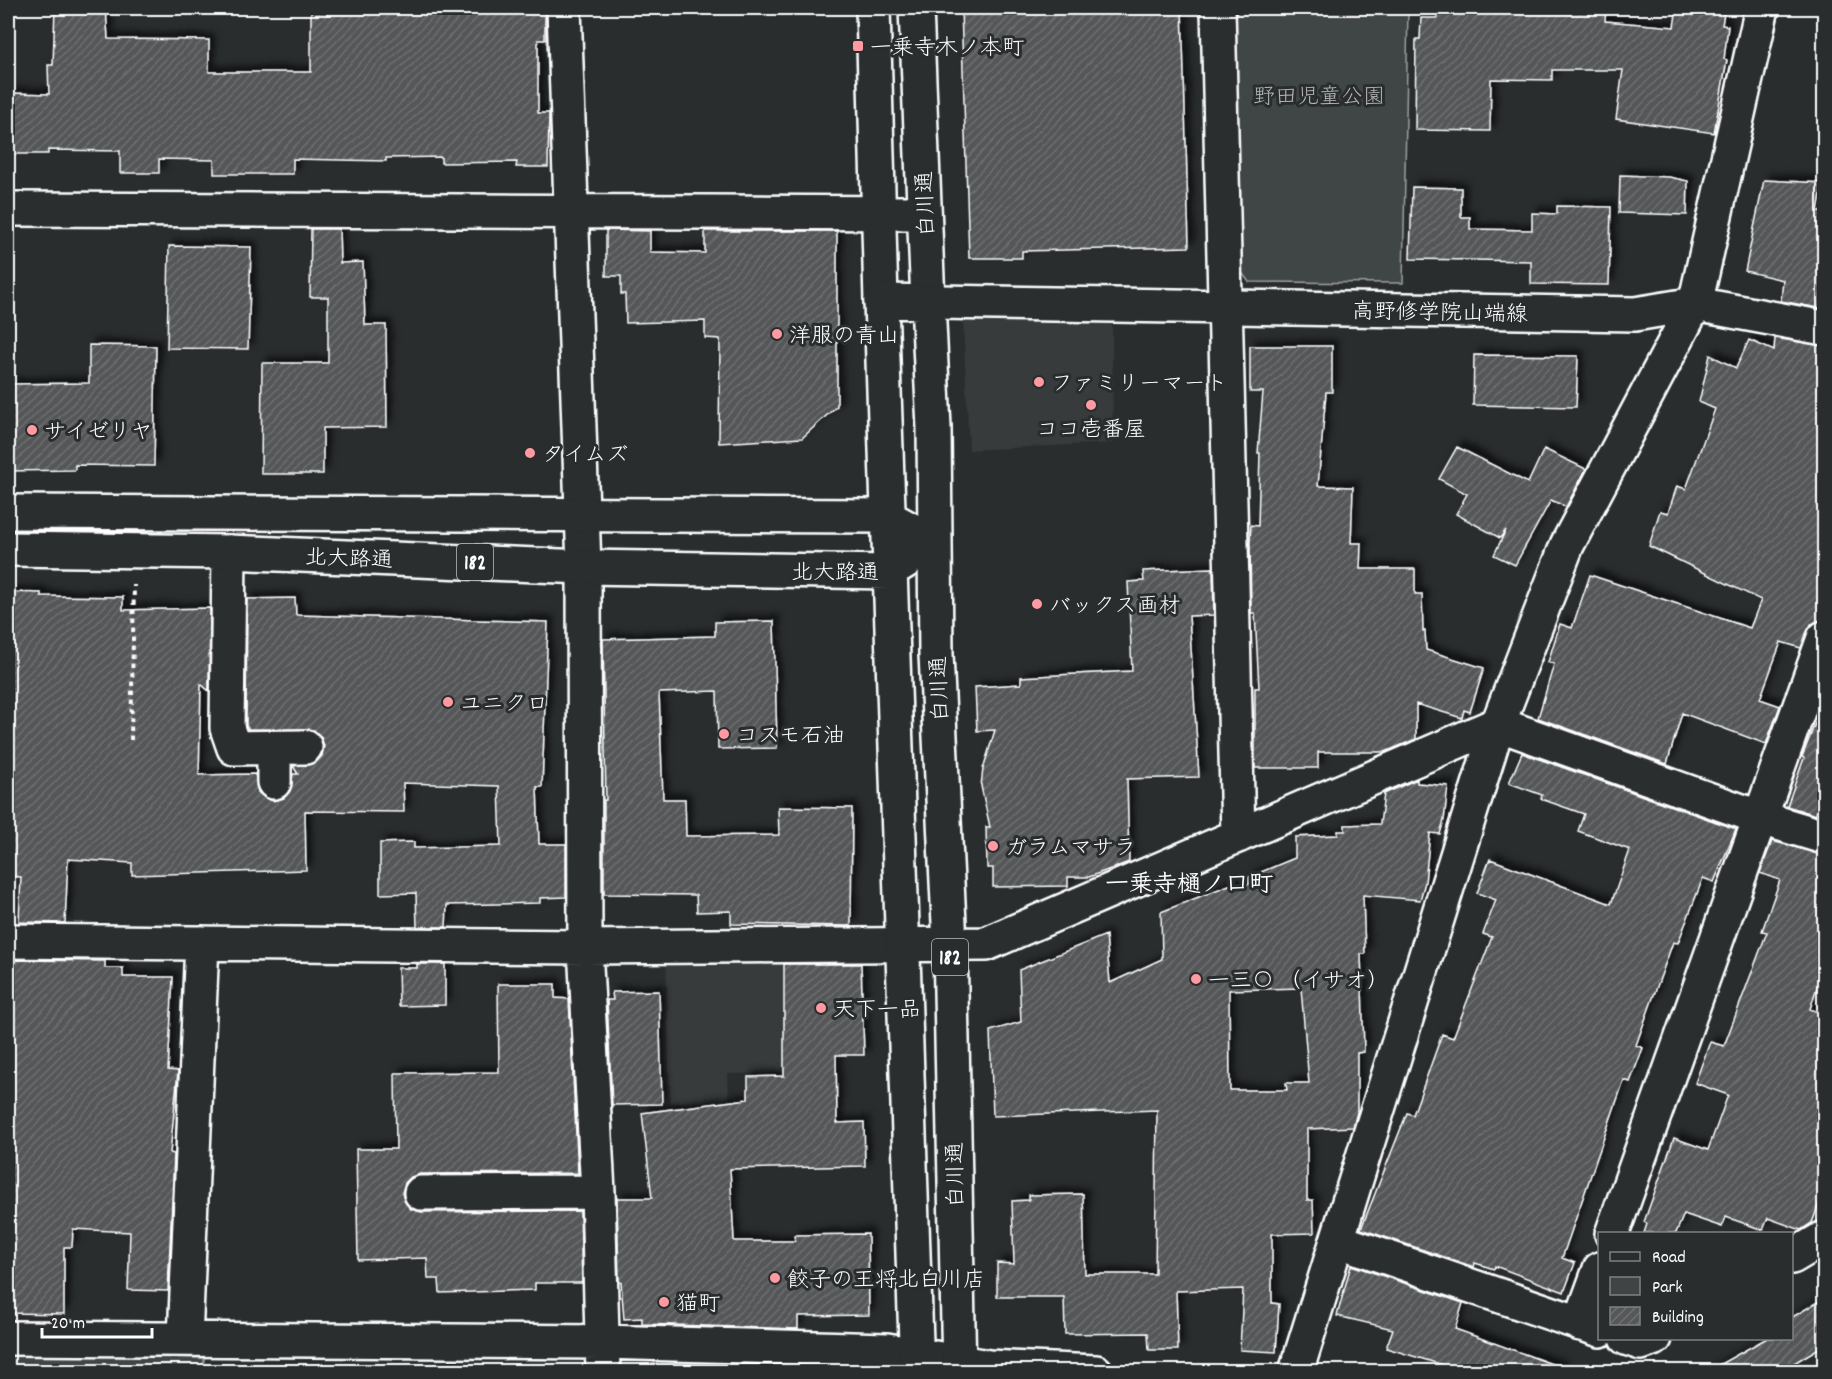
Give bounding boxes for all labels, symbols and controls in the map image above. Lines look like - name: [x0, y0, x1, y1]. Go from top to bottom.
- place label: 一乗寺木ノ本町: [870, 34, 1024, 65]
- marker: 一乗寺木ノ本町: [851, 39, 865, 53]
- park label: 野田児童公園: [1253, 83, 1385, 114]
- street label: 白川通: [911, 170, 944, 237]
- street label: 高野修学院山端線: [1352, 297, 1528, 332]
- place label: 洋服の青山: [789, 322, 899, 353]
- marker: 洋服の青山: [770, 327, 784, 341]
- place label: ファミリーマート: [1051, 370, 1227, 401]
- marker: ファミリーマート: [1032, 375, 1046, 389]
- marker: ココ壱番屋: [1084, 398, 1098, 412]
- place label: ココ壱番屋: [1036, 416, 1146, 447]
- place label: サイゼリヤ: [44, 418, 153, 449]
- marker: サイゼリヤ: [25, 423, 39, 437]
- place label: タイムズ: [542, 441, 628, 472]
- marker: タイムズ: [523, 446, 537, 460]
- street label: 北大路通: [304, 543, 393, 578]
- road number: 182: [457, 544, 493, 580]
- street label: 北大路通: [791, 559, 879, 590]
- place label: バックス画材: [1049, 592, 1181, 623]
- marker: バックス画材: [1030, 597, 1044, 611]
- street label: 白川通: [925, 655, 958, 722]
- place label: ユニクロ: [460, 690, 548, 721]
- marker: ユニクロ: [441, 695, 455, 709]
- place label: コスモ石油: [736, 722, 845, 753]
- marker: コスモ石油: [717, 727, 731, 741]
- place label: ガラムマサラ: [1005, 834, 1136, 865]
- marker: ガラムマサラ: [986, 839, 1000, 853]
- district label: 一乗寺樋ノ口町: [1105, 869, 1273, 903]
- road number: 182: [932, 939, 968, 975]
- place label: 一三〇 （イサオ）: [1208, 967, 1389, 998]
- marker: 一三〇 （イサオ）: [1189, 972, 1203, 986]
- place label: 天下一品: [833, 996, 921, 1027]
- marker: 天下一品: [814, 1001, 828, 1015]
- street label: 白川通: [941, 1142, 974, 1208]
- legend: [1598, 1232, 1793, 1340]
- text: Road: [1652, 1246, 1686, 1271]
- place label: 餃子の王将北白川店: [787, 1266, 985, 1297]
- marker: 餃子の王将北白川店: [768, 1271, 782, 1285]
- text: Park: [1652, 1276, 1683, 1301]
- place label: 猫町: [676, 1290, 720, 1321]
- marker: 猫町: [657, 1295, 671, 1309]
- scale bar: [42, 1301, 152, 1339]
- text: Building: [1652, 1306, 1704, 1331]
- text: 20 m: [51, 1312, 85, 1337]

